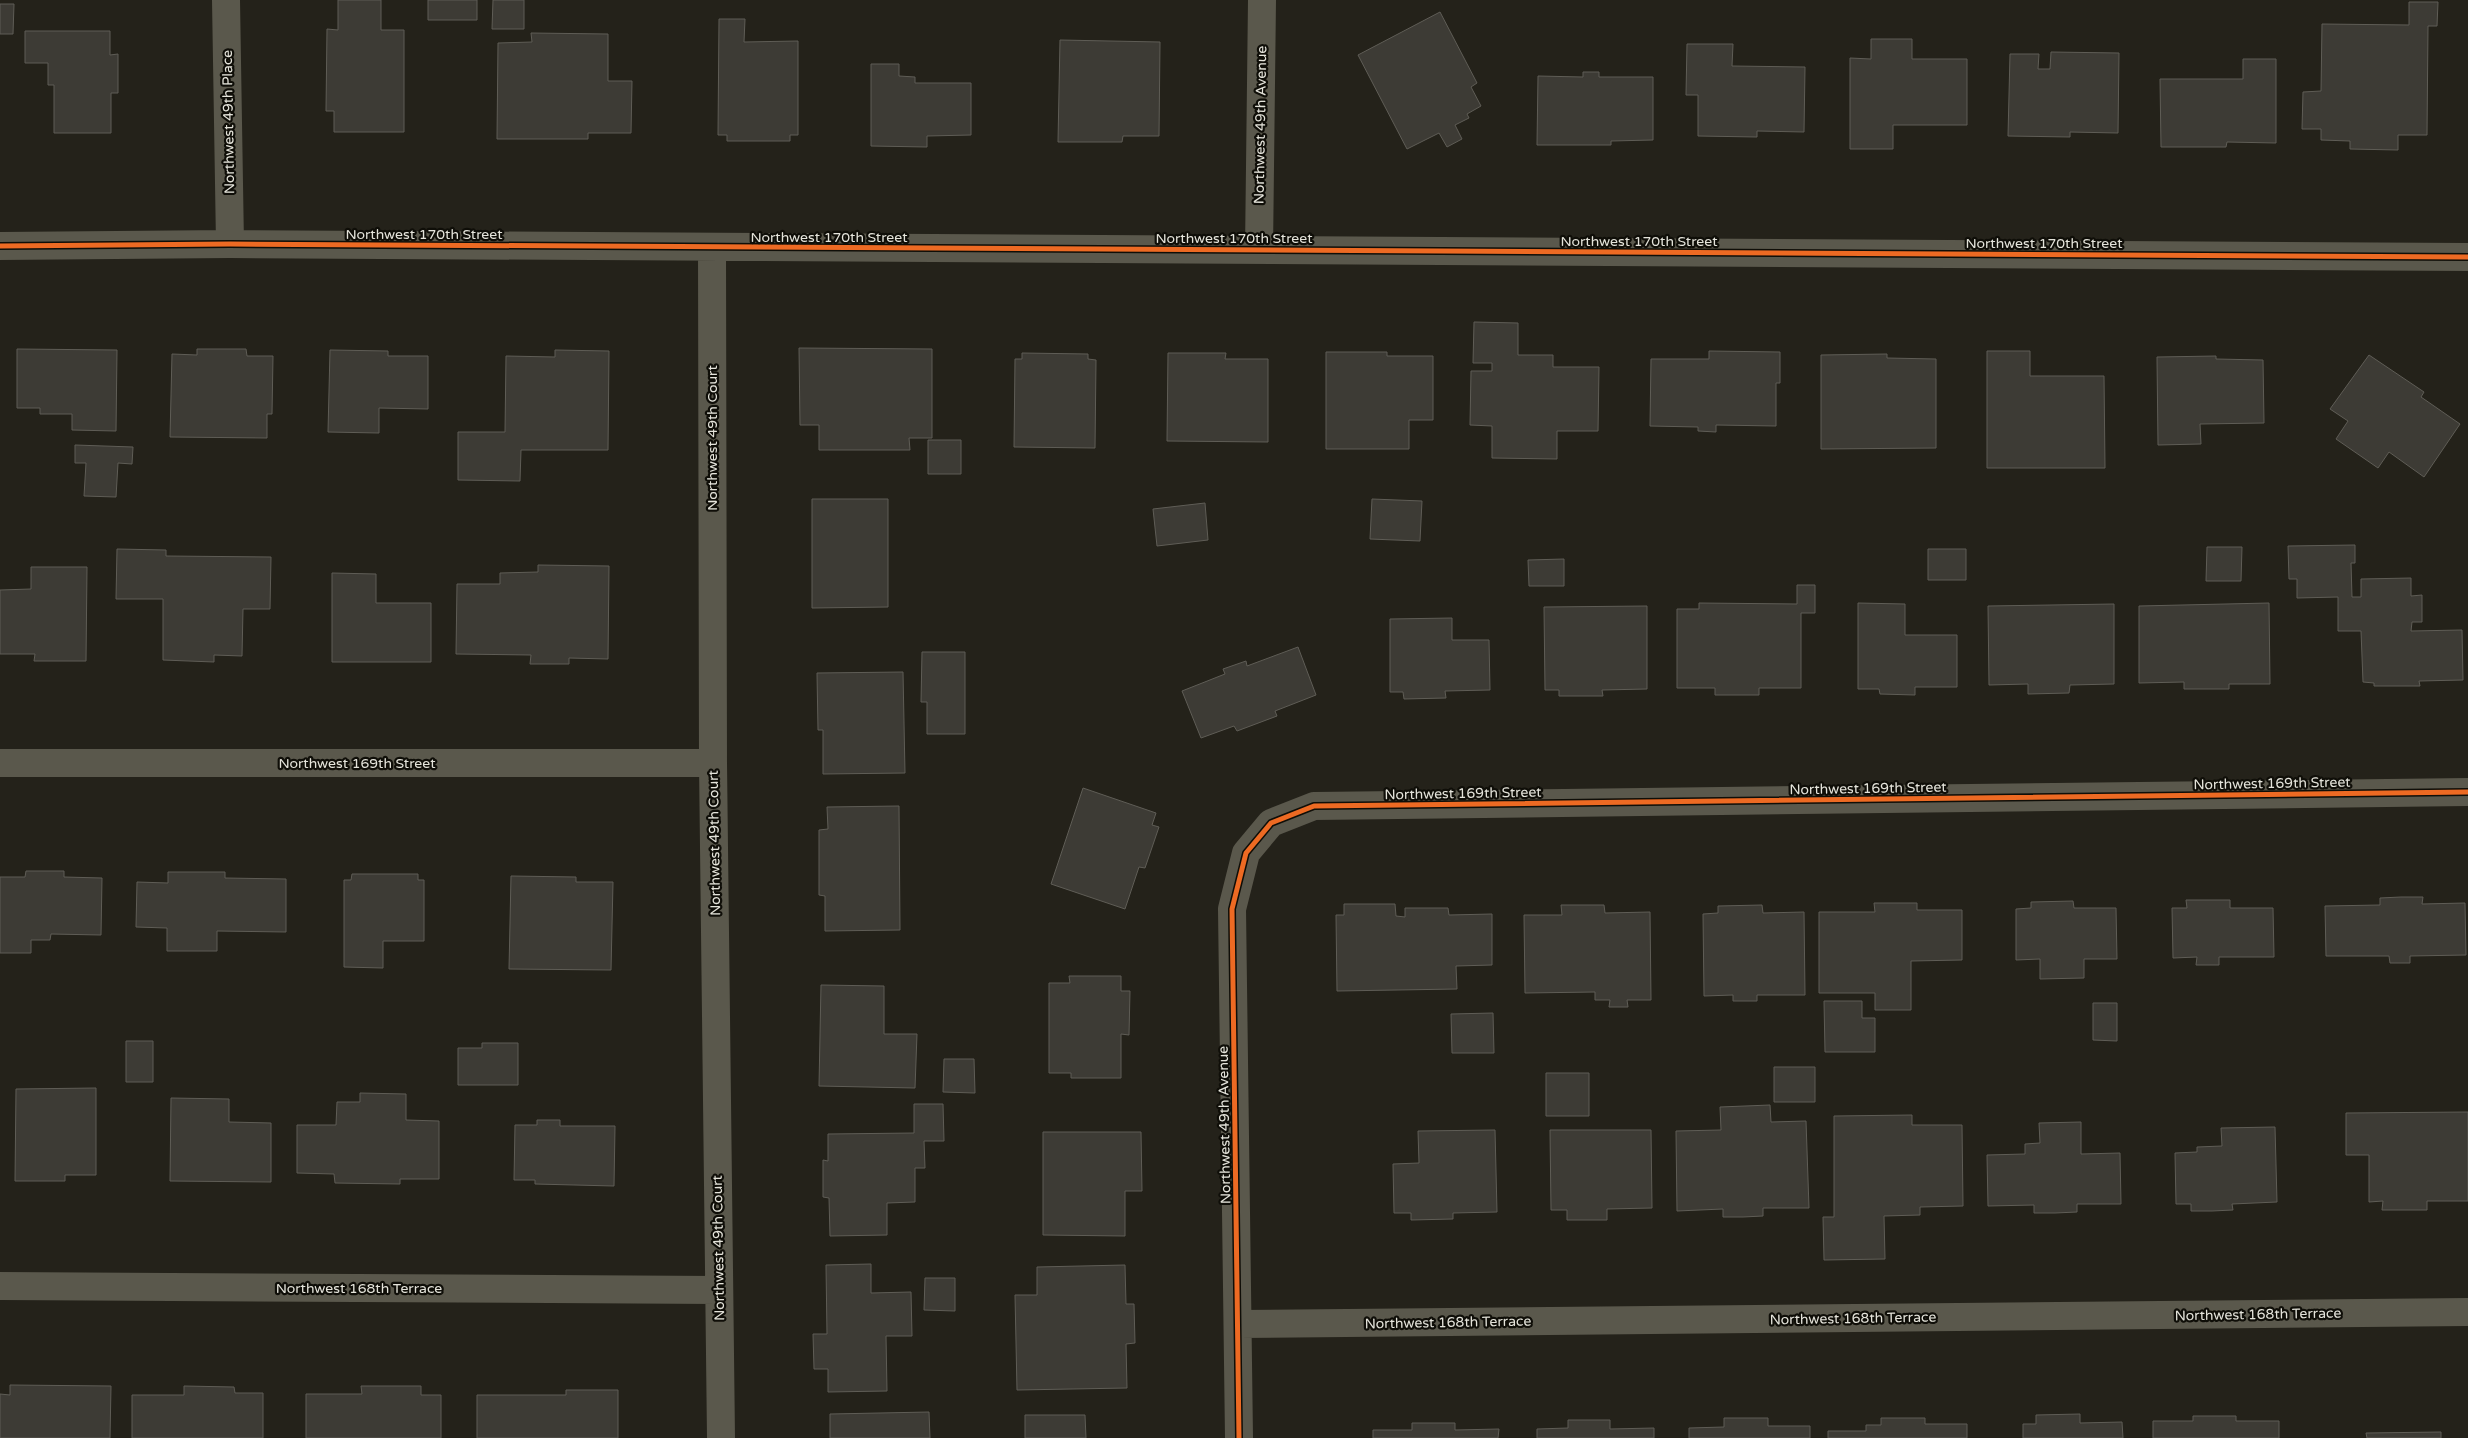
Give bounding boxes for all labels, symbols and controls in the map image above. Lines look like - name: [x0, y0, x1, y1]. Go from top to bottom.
- street label: Northwest 49th Avenue: [1251, 46, 1270, 204]
- street label: Northwest 49th Place: [219, 50, 238, 194]
- street label: Northwest 170th Street: [345, 226, 503, 243]
- street label: Northwest 170th Street: [750, 229, 908, 246]
- street label: Northwest 170th Street: [1155, 230, 1313, 247]
- street label: Northwest 170th Street: [1560, 233, 1718, 250]
- street label: Northwest 170th Street: [1965, 235, 2123, 252]
- street label: Northwest 49th Court: [704, 365, 721, 511]
- street label: Northwest 169th Street: [278, 755, 436, 772]
- street label: Northwest 49th Court: [705, 769, 724, 916]
- street label: Northwest 169th Street: [2193, 774, 2351, 793]
- street label: Northwest 169th Street: [1789, 779, 1947, 798]
- street label: Northwest 169th Street: [1384, 784, 1542, 803]
- street label: Northwest 49th Avenue: [1215, 1046, 1234, 1204]
- street label: Northwest 49th Court: [709, 1174, 728, 1321]
- street label: Northwest 168th Terrace: [276, 1280, 442, 1297]
- street label: Northwest 168th Terrace: [2175, 1305, 2342, 1324]
- street label: Northwest 168th Terrace: [1770, 1309, 1937, 1328]
- street label: Northwest 168th Terrace: [1365, 1313, 1532, 1332]

